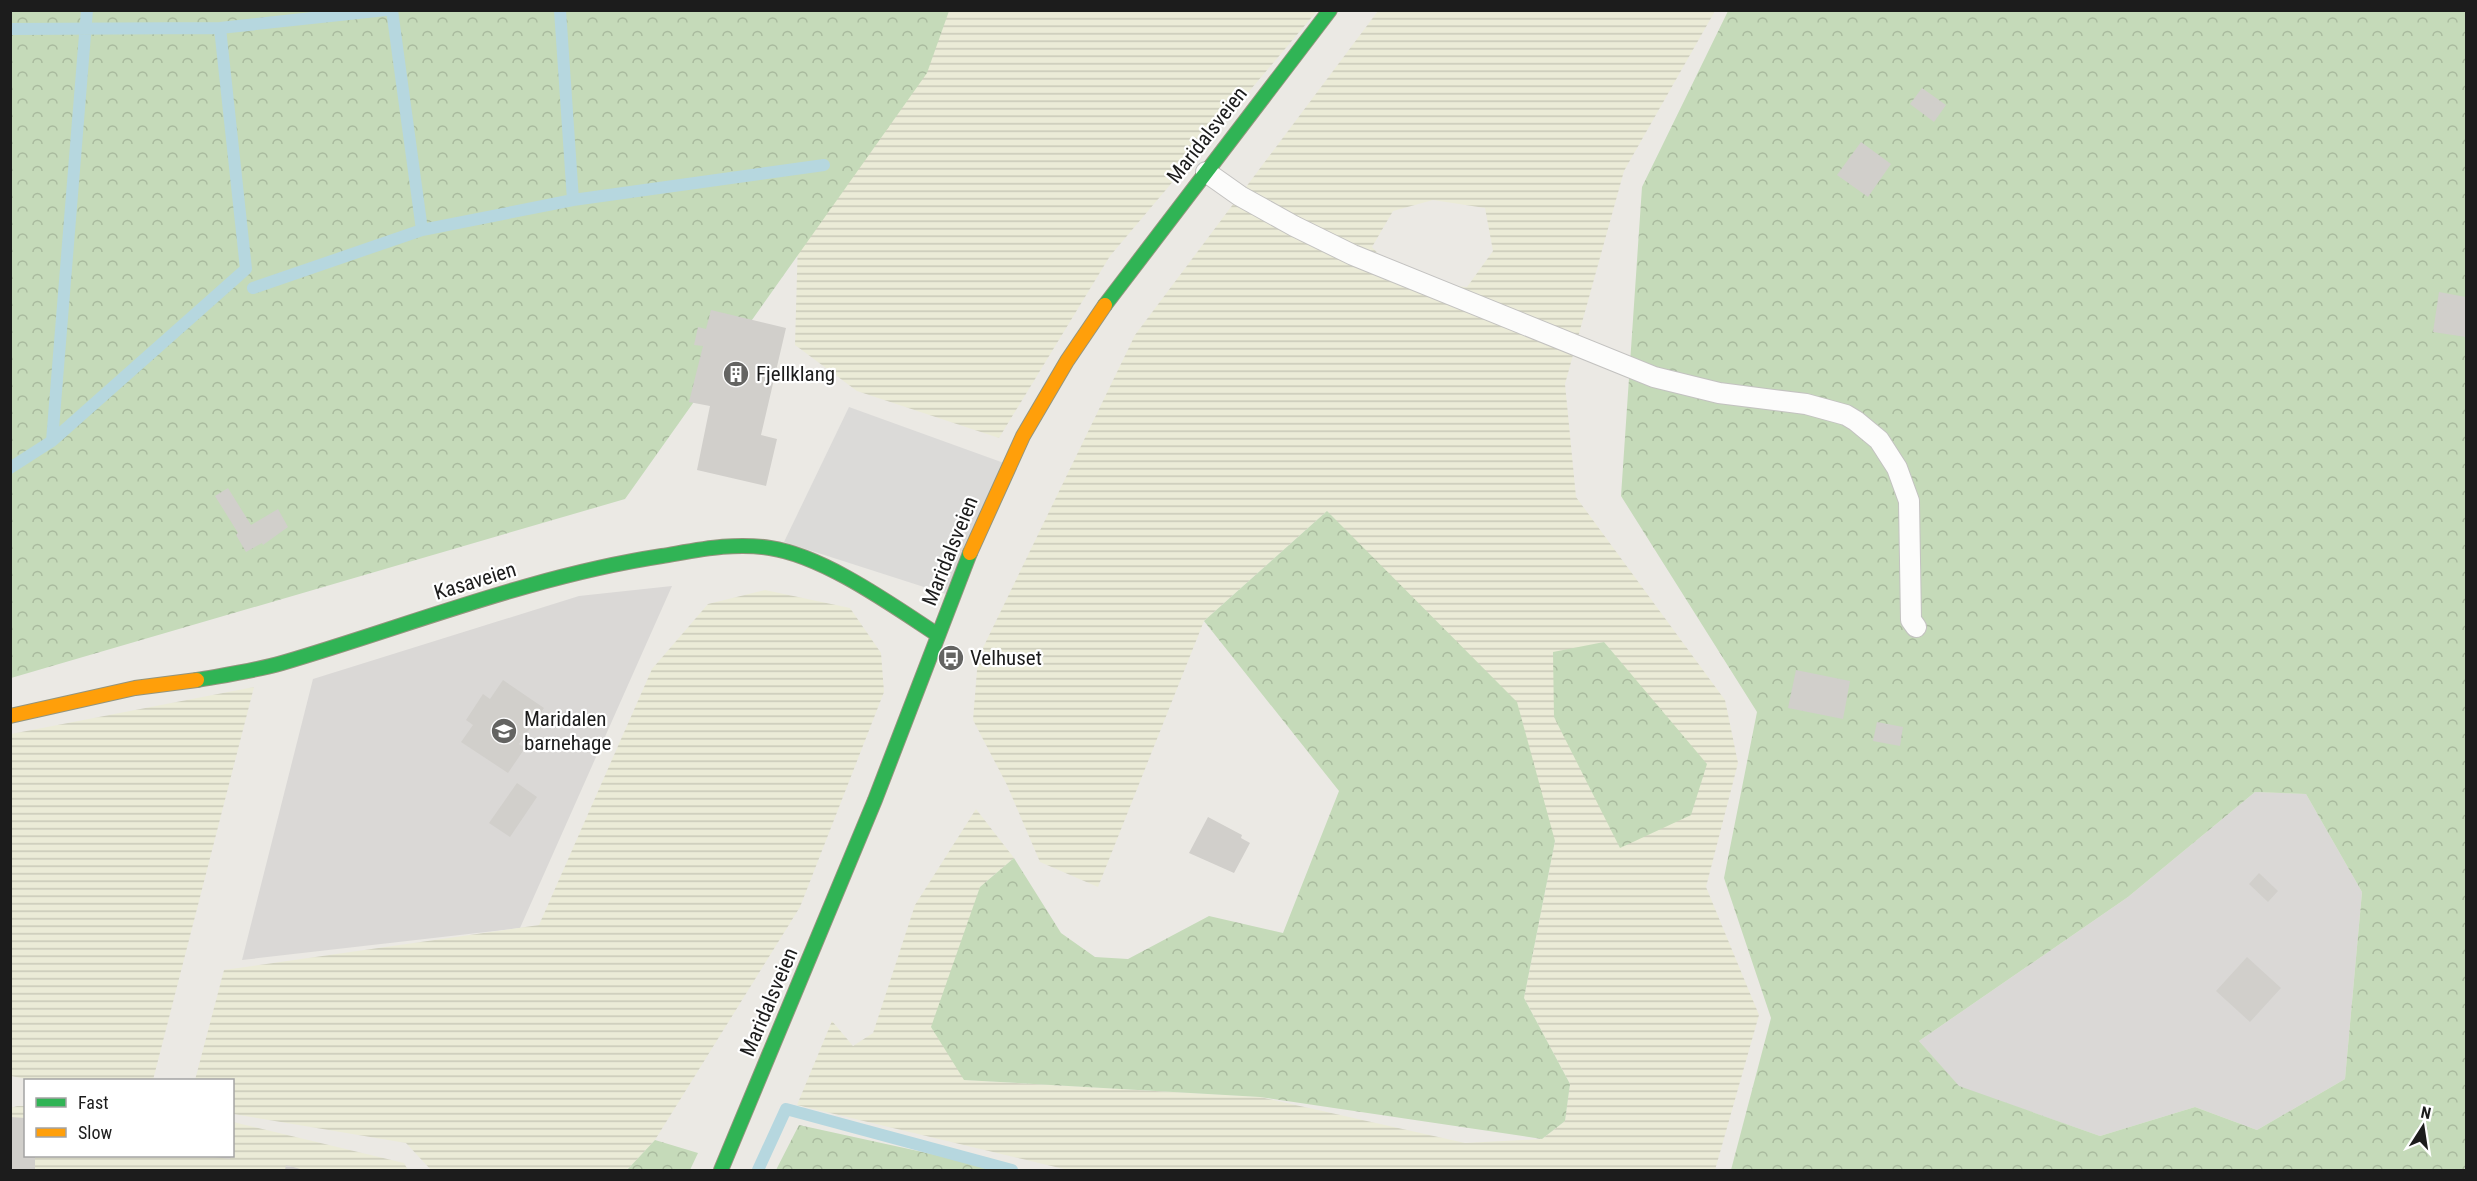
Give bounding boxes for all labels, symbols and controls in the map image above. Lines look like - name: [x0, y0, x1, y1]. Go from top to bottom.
- street label: Maridalsveien: [1162, 82, 1252, 188]
- building icon: Fjellklang: [721, 359, 751, 389]
- place label: Fjellklang: [756, 362, 835, 386]
- street label: Maridalsveien: [917, 493, 983, 609]
- street label: Kasaveien: [431, 557, 519, 605]
- bus stop icon: Velhuset: [936, 643, 966, 673]
- place label: Velhuset: [970, 646, 1042, 670]
- place label: Maridalen barnehage: [524, 707, 611, 755]
- school or university icon: Maridalen barnehage: [489, 716, 519, 746]
- street label: Maridalsveien: [735, 944, 803, 1060]
- legend: [24, 1079, 234, 1157]
- text: Fast: [78, 1092, 109, 1113]
- north arrow: [2393, 1097, 2453, 1157]
- text: N: [2419, 1103, 2433, 1123]
- text: Slow: [78, 1122, 113, 1143]

